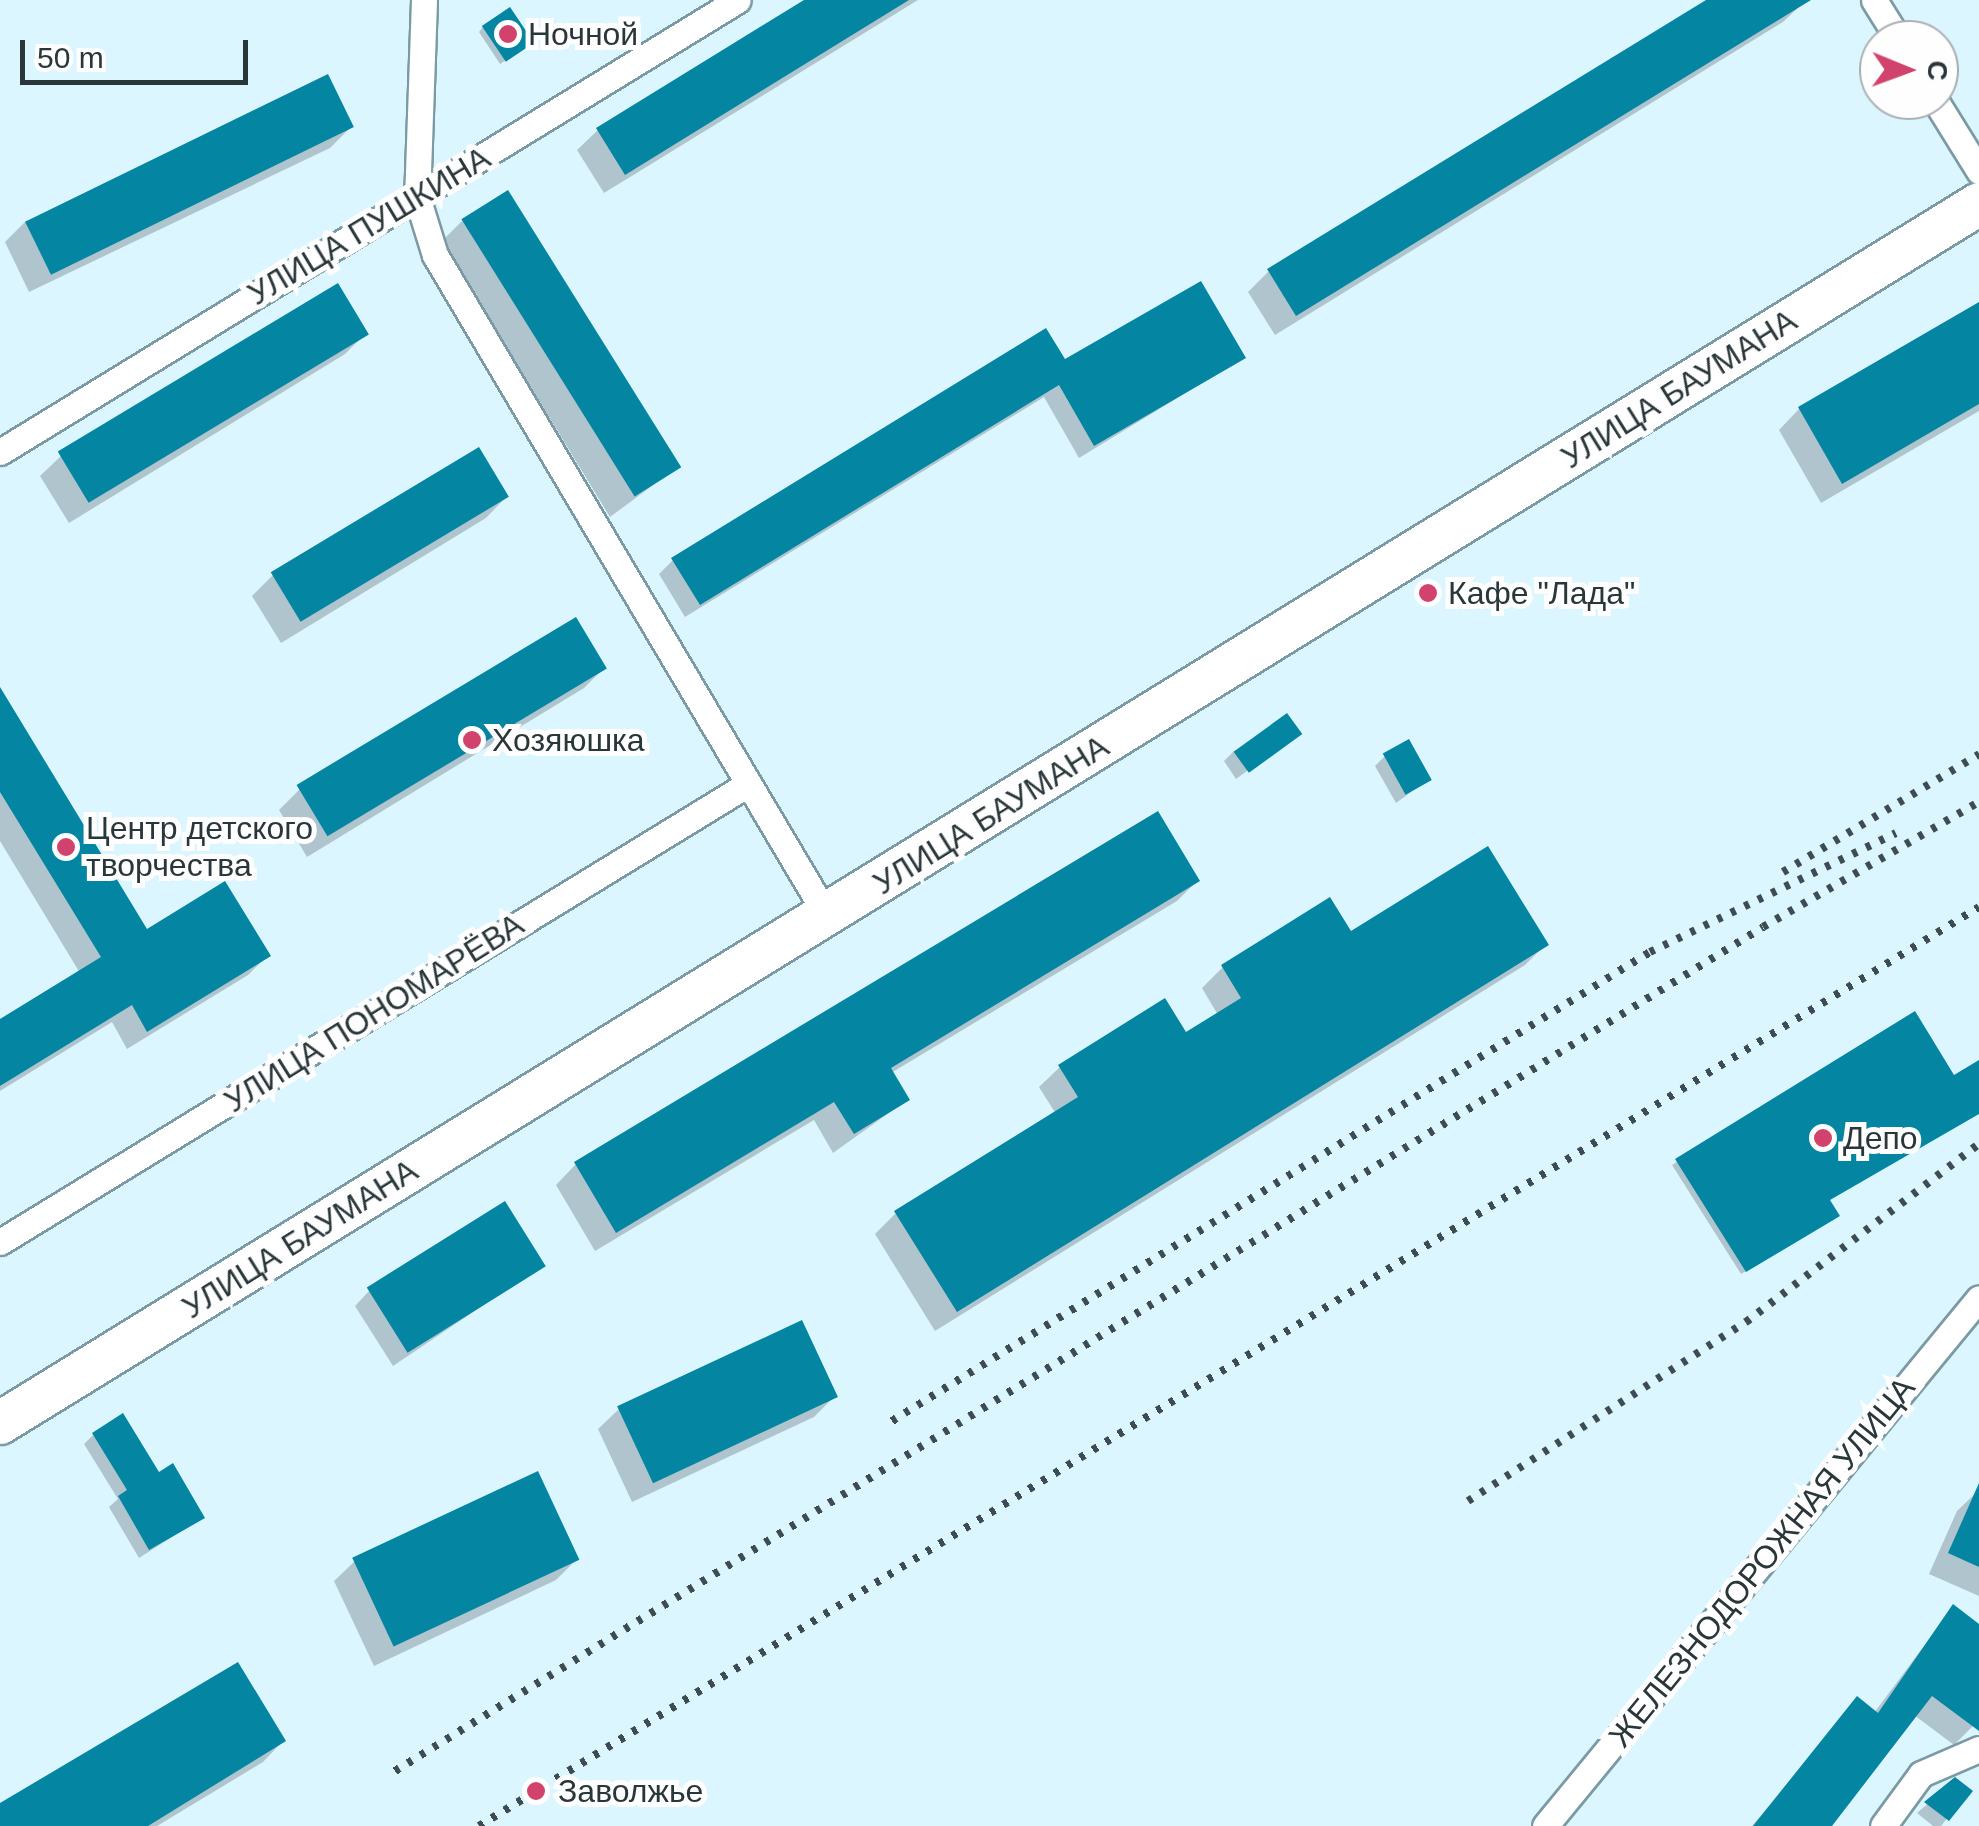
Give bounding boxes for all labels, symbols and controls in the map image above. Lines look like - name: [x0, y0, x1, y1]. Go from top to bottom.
- place label: Ночной: [528, 15, 638, 53]
- scale bar: [25, 20, 252, 82]
- north arrow: [1859, 20, 1959, 120]
- marker: Ночной: [497, 23, 519, 45]
- text: 50 m: [37, 41, 104, 74]
- text: С: [1922, 60, 1953, 81]
- street label: УЛИЦА ПУШКИНА: [241, 138, 497, 314]
- street label: УЛИЦА БАУМАНА: [1554, 301, 1804, 477]
- place label: Кафе "Лада": [1448, 574, 1635, 612]
- marker: Кафе "Лада": [1417, 582, 1439, 604]
- place label: Хозяюшка: [492, 721, 645, 759]
- street label: УЛИЦА БАУМАНА: [866, 727, 1116, 903]
- marker: Хозяюшка: [461, 729, 483, 751]
- place label: Центр детского творчества: [86, 810, 313, 885]
- marker: Центр детского творчества: [55, 836, 77, 858]
- street label: УЛИЦА ПОНОМАРЁВА: [217, 905, 531, 1121]
- place label: Депо: [1843, 1119, 1918, 1157]
- marker: Депо: [1812, 1127, 1834, 1149]
- street label: УЛИЦА БАУМАНА: [175, 1151, 425, 1327]
- street label: ЖЕЛЕЗНОДОРОЖНАЯ УЛИЦА: [1601, 1369, 1923, 1755]
- place label: Заволжье: [558, 1772, 703, 1810]
- marker: Заволжье: [523, 1778, 549, 1804]

